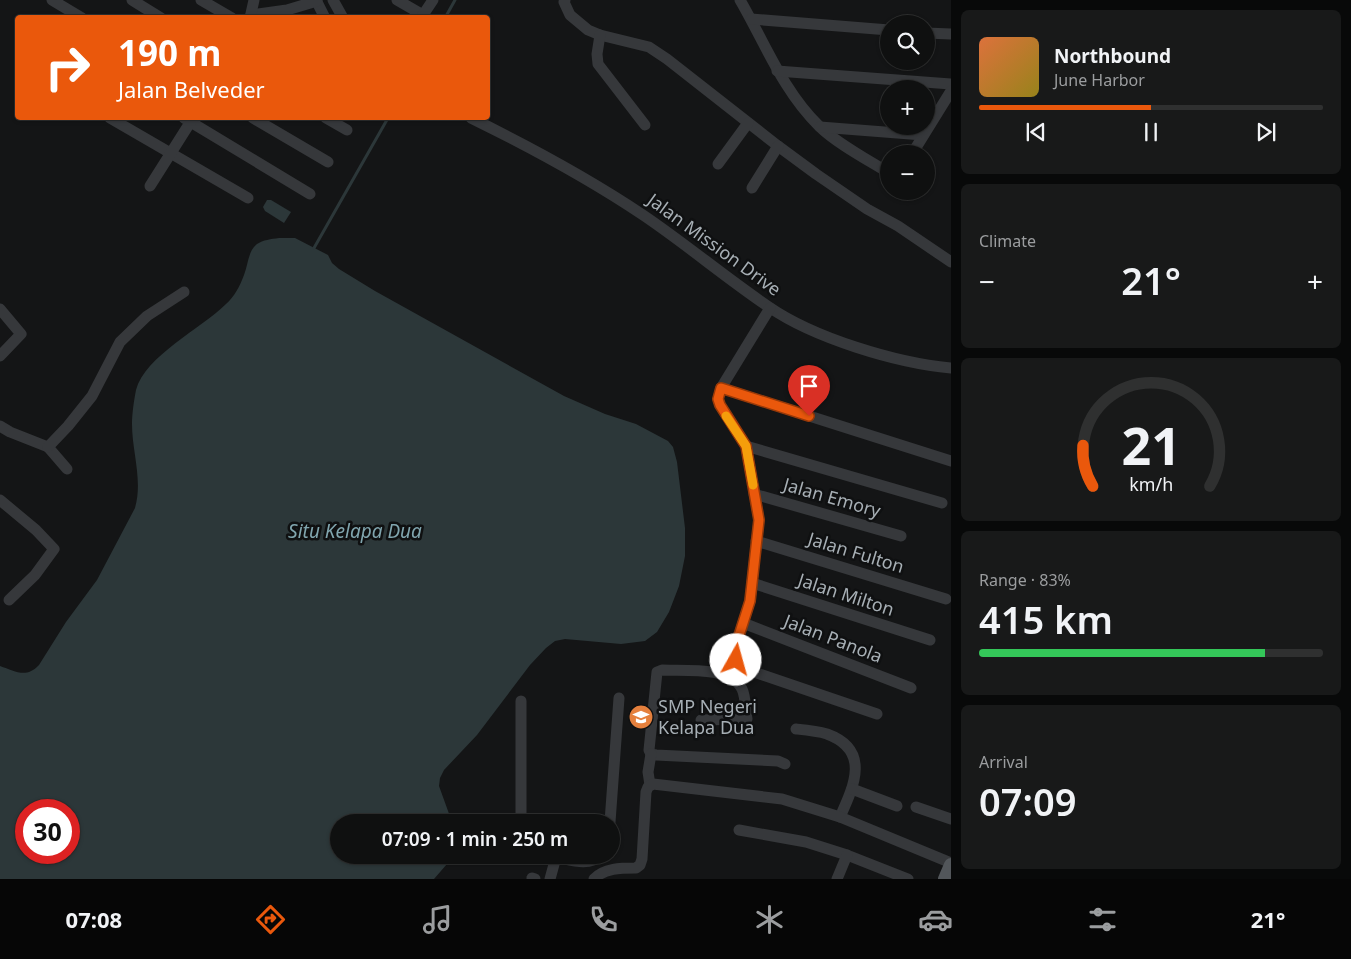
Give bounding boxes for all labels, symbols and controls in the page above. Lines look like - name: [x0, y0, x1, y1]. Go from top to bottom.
- map controls: [880, 15, 935, 200]
- button: search: [880, 15, 935, 70]
- text: 190 m: [118, 29, 221, 76]
- icon: right: [35, 35, 100, 100]
- text: Northbound: [1054, 43, 1171, 69]
- text: June Harbor: [1054, 69, 1145, 91]
- text: Jalan Belveder: [118, 74, 265, 104]
- button: +: [880, 80, 935, 135]
- icon: previous: [1022, 118, 1050, 146]
- icon: pause: [1137, 118, 1165, 146]
- icon: next: [1252, 118, 1280, 146]
- button: −: [880, 145, 935, 200]
- street label: Jalan Mission Drive: [641, 186, 786, 301]
- text: Climate: [979, 230, 1036, 252]
- text: 21°: [1121, 254, 1181, 306]
- text: −: [979, 262, 995, 300]
- text: +: [1307, 262, 1323, 300]
- pin: [788, 365, 830, 416]
- icon: arrive: [795, 372, 823, 400]
- text: 21: [1121, 409, 1181, 480]
- street label: Jalan Emory: [779, 471, 884, 523]
- text: km/h: [1129, 472, 1173, 496]
- water label: Situ Kelapa Dua: [288, 518, 422, 544]
- street label: Jalan Fulton: [803, 525, 907, 578]
- street label: Jalan Milton: [793, 567, 897, 621]
- text: Range · 83%: [979, 569, 1071, 591]
- text: 415 km: [979, 593, 1113, 645]
- street label: Jalan Panola: [779, 608, 886, 668]
- position arrow: [709, 633, 761, 685]
- place label: SMP Negeri Kelapa Dua: [658, 694, 757, 739]
- school or university icon: SMP Negeri Kelapa Dua: [628, 704, 654, 730]
- text: Arrival: [979, 751, 1028, 773]
- text: 07:09: [979, 775, 1076, 827]
- speed limit sign: 30: [15, 799, 80, 864]
- text: 07:09 · 1 min · 250 m: [382, 826, 568, 852]
- icon: directions: [253, 902, 288, 937]
- icon: music: [420, 902, 455, 937]
- icon: phone: [586, 902, 621, 937]
- icon: climate: [752, 902, 787, 937]
- icon: car: [918, 902, 953, 937]
- icon: filters: [1085, 902, 1120, 937]
- text: 07:08: [66, 904, 122, 934]
- text: 21°: [1251, 904, 1285, 934]

